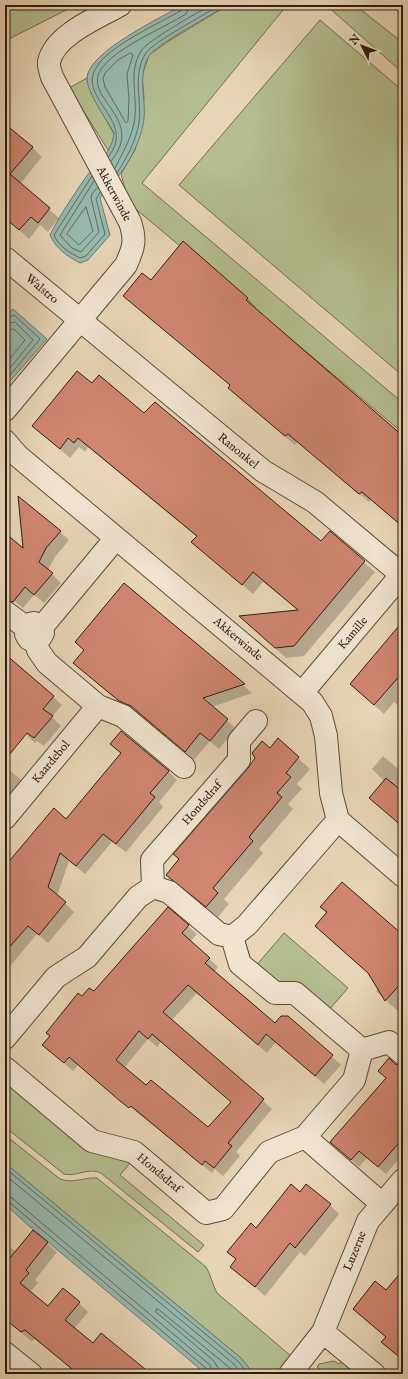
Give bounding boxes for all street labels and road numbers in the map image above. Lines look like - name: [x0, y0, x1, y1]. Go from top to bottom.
- street label: Akkerwinde: [93, 163, 135, 225]
- street label: Walstro: [22, 271, 62, 307]
- street label: Ranonkel: [214, 430, 262, 473]
- street label: Akkerwinde: [209, 613, 266, 664]
- street label: Kamille: [335, 613, 371, 653]
- street label: Kaardebol: [29, 737, 74, 787]
- street label: Hondsdraf: [179, 776, 227, 828]
- street label: Hondsdraf: [134, 1150, 186, 1198]
- street label: Luzerne: [340, 1228, 370, 1273]

